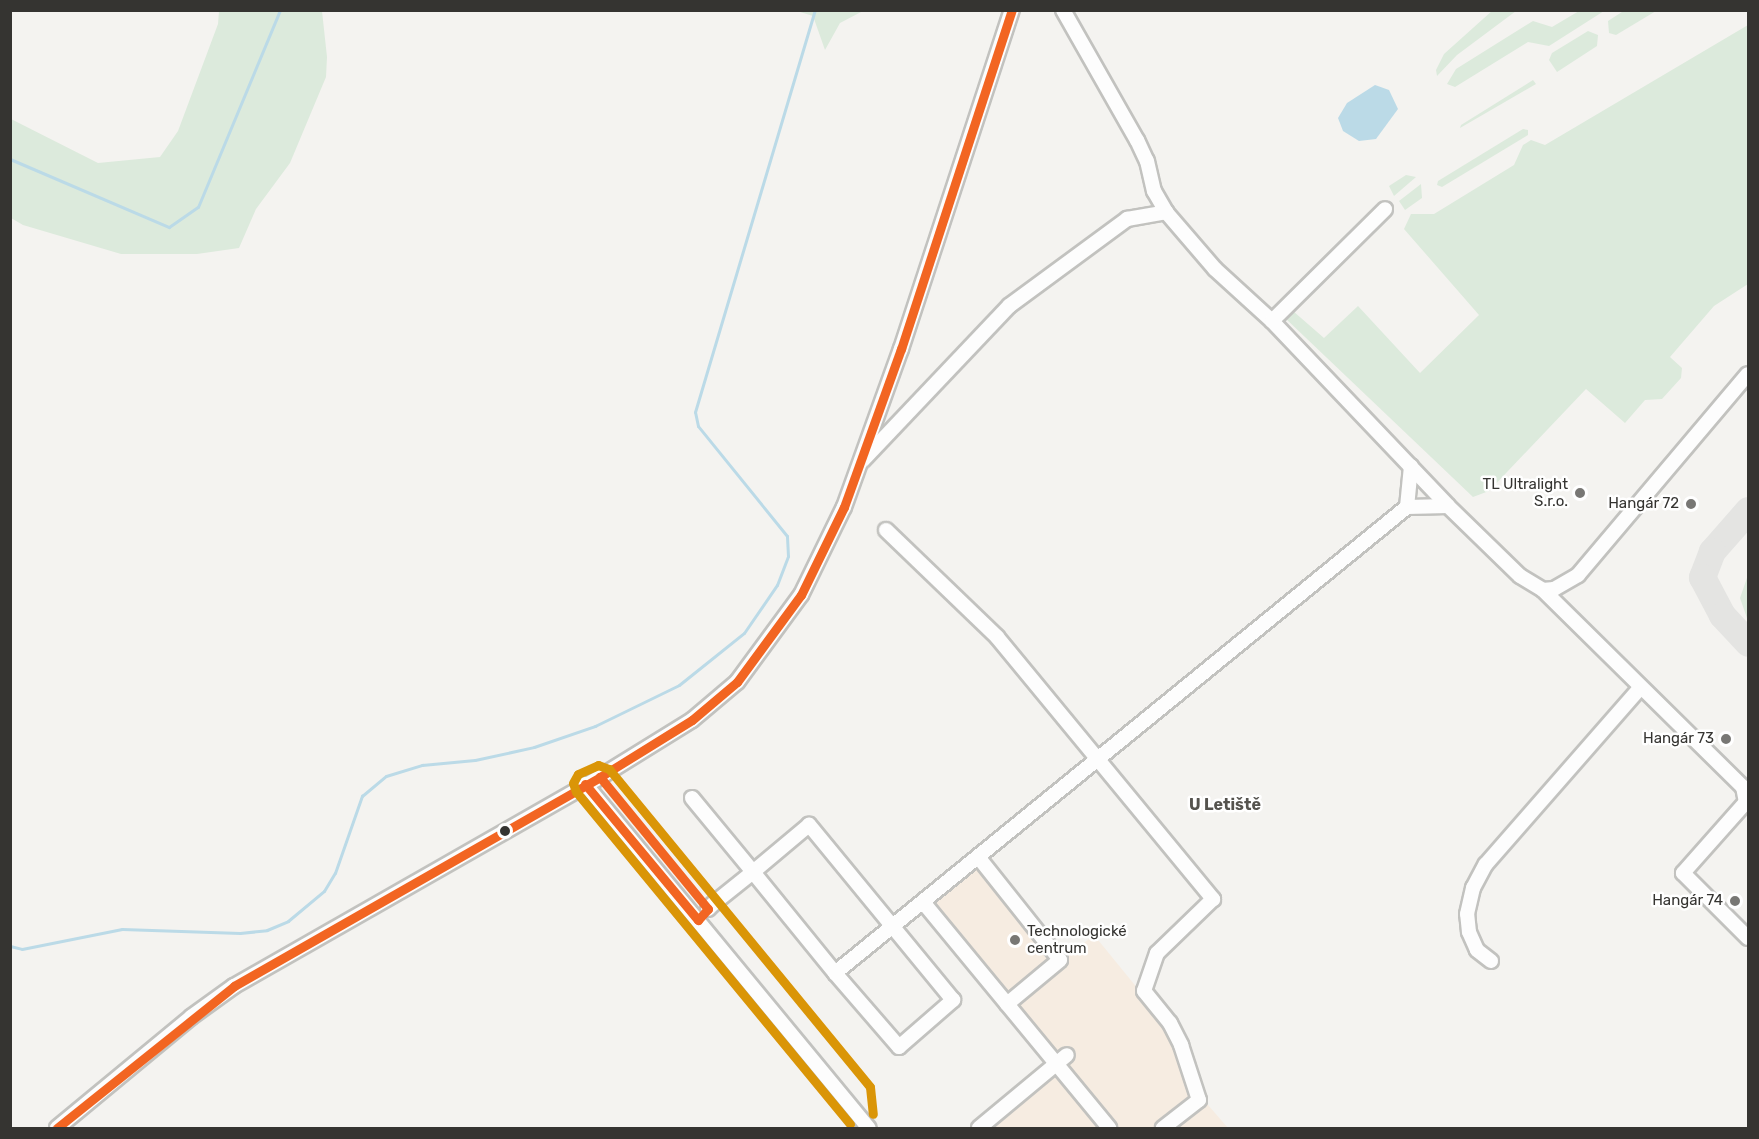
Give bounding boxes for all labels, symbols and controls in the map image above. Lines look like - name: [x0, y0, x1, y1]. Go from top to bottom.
- place label: TL Ultralight S.r.o.: [1482, 475, 1568, 510]
- marker: TL Ultralight S.r.o.: [1573, 486, 1587, 500]
- place label: Hangár 72: [1608, 495, 1679, 513]
- marker: Hangár 72: [1684, 497, 1698, 511]
- place label: Hangár 73: [1643, 730, 1714, 748]
- marker: Hangár 73: [1719, 732, 1733, 746]
- district label: U Letiště: [1189, 795, 1261, 815]
- unlabelled marker: [499, 825, 511, 837]
- place label: Hangár 74: [1652, 892, 1723, 910]
- marker: Hangár 74: [1728, 894, 1742, 908]
- place label: Technologické centrum: [1027, 922, 1127, 957]
- marker: Technologické centrum: [1008, 933, 1022, 947]

